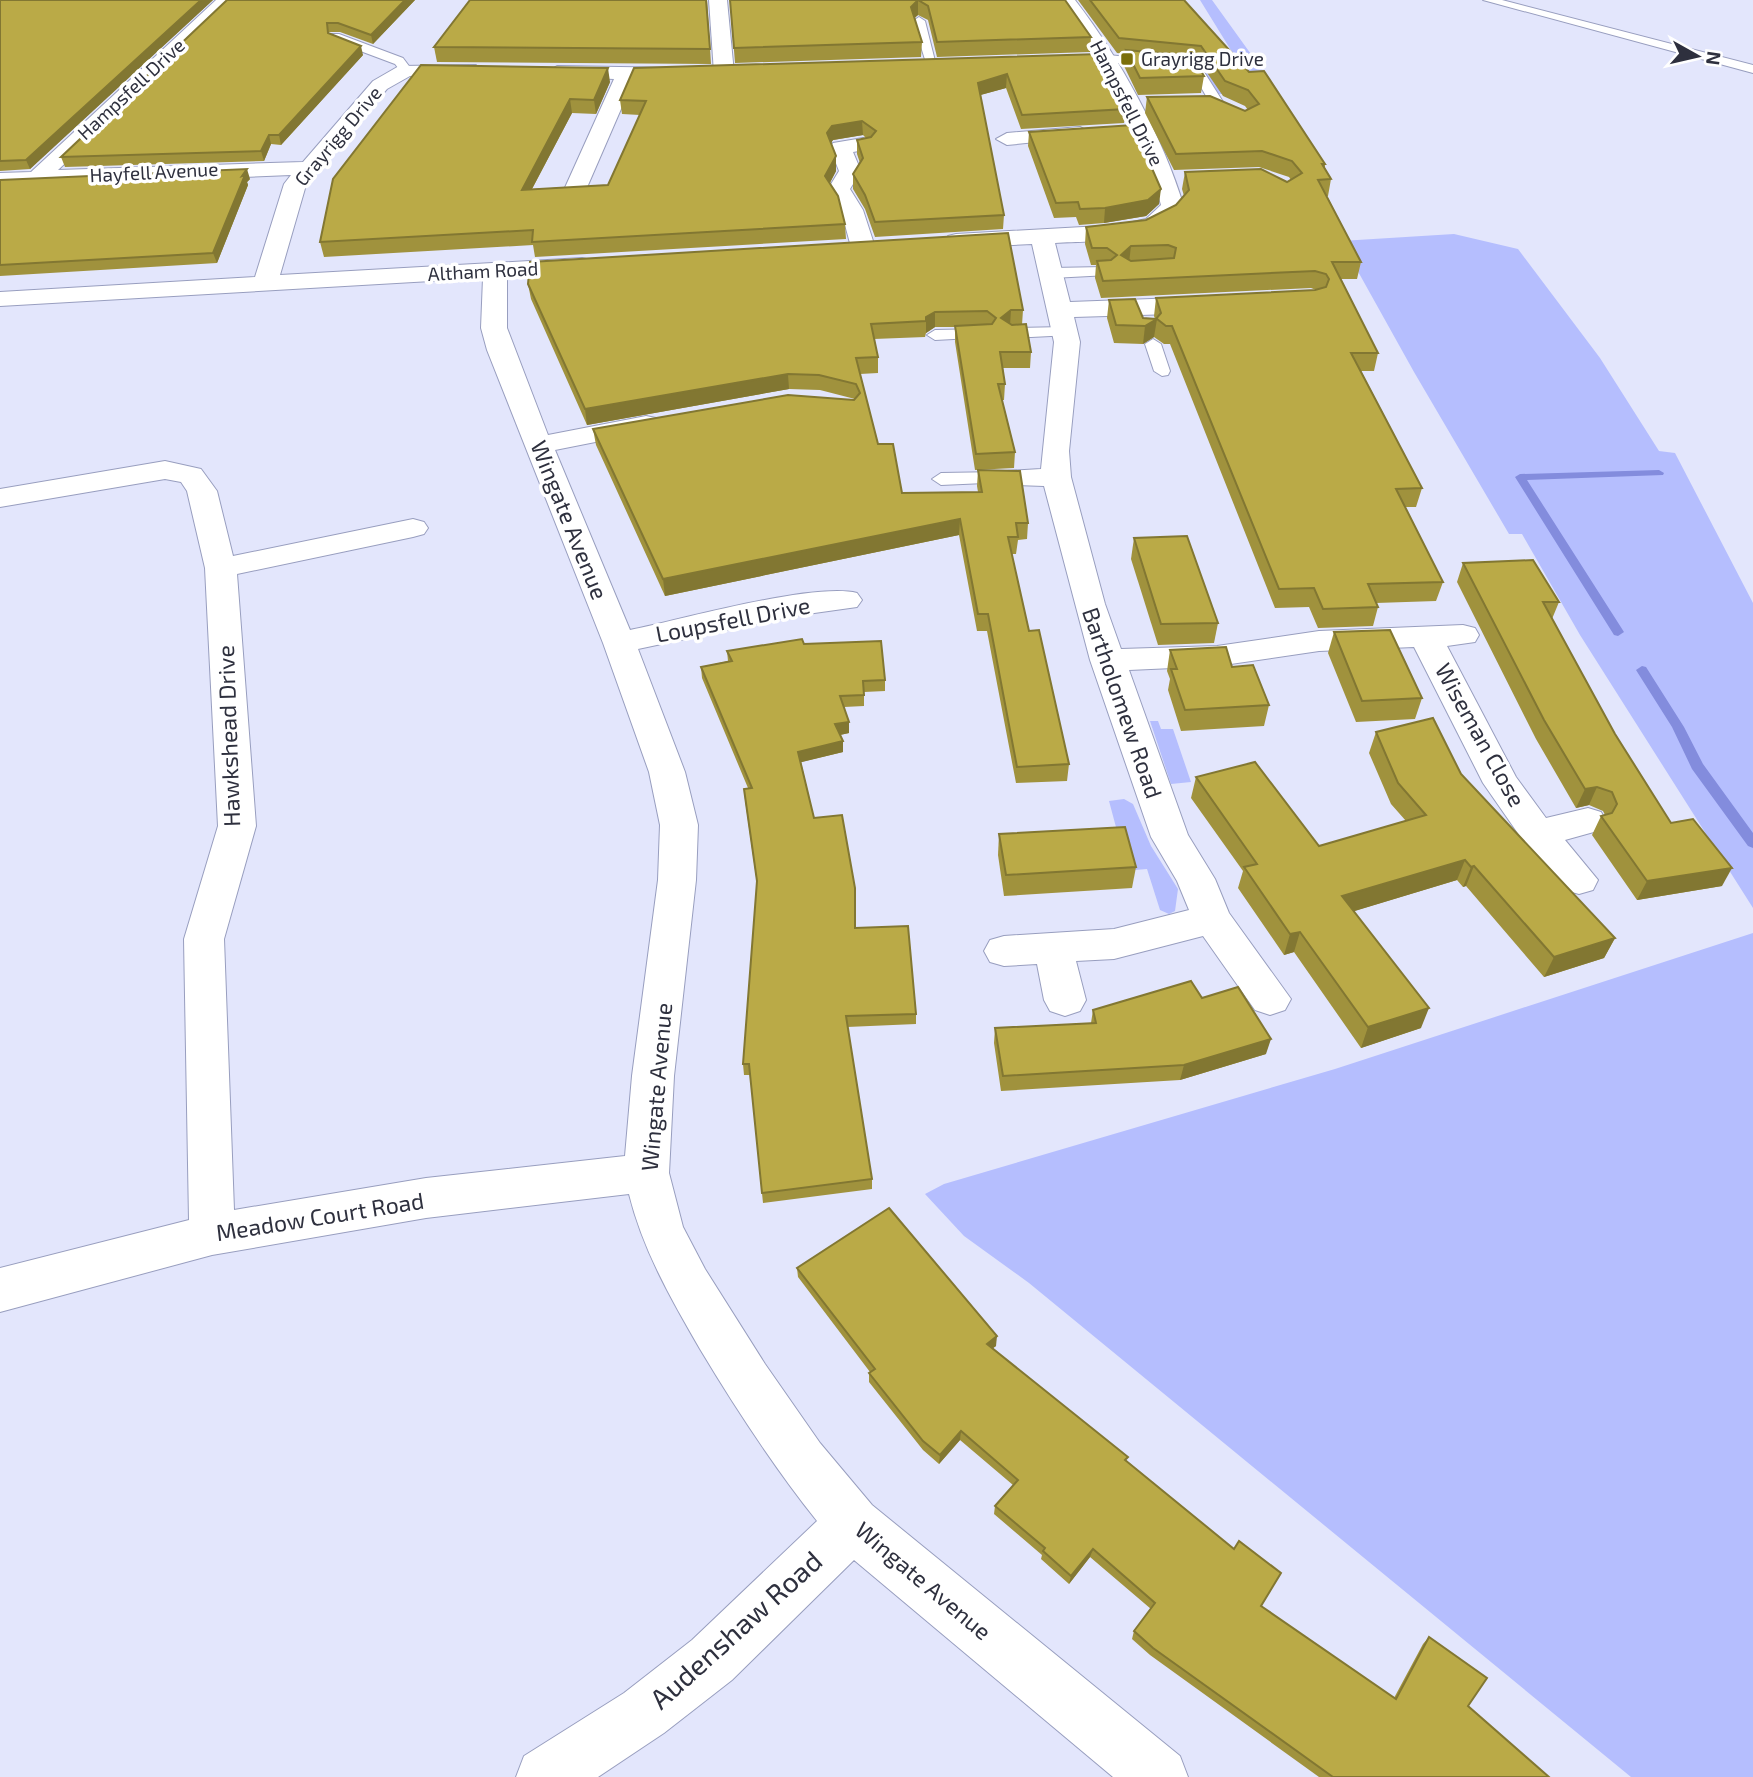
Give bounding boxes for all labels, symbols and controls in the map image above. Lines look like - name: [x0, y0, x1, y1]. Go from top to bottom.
- north arrow: [1662, 21, 1732, 91]
- street label: Hampsfell Drive: [72, 33, 189, 144]
- street label: Hampsfell Drive: [1086, 36, 1169, 169]
- place label: Grayrigg Drive: [1141, 47, 1264, 70]
- text: N: [1702, 50, 1727, 67]
- marker: Grayrigg Drive: [1119, 51, 1135, 67]
- street label: Grayrigg Drive: [289, 81, 386, 190]
- street label: Hayfell Avenue: [89, 157, 219, 186]
- street label: Altham Road: [427, 256, 539, 285]
- street label: Wingate Avenue: [525, 436, 615, 603]
- street label: Loupsfell Drive: [653, 590, 812, 648]
- street label: Bartholomew Road: [1077, 603, 1169, 802]
- street label: Hawkshead Drive: [211, 645, 245, 827]
- street label: Wiseman Close: [1430, 658, 1532, 811]
- street label: Wingate Avenue: [635, 1002, 677, 1172]
- street label: Meadow Court Road: [214, 1186, 426, 1246]
- street label: Wingate Avenue: [850, 1515, 997, 1645]
- street label: Audenshaw Road: [642, 1543, 828, 1715]

